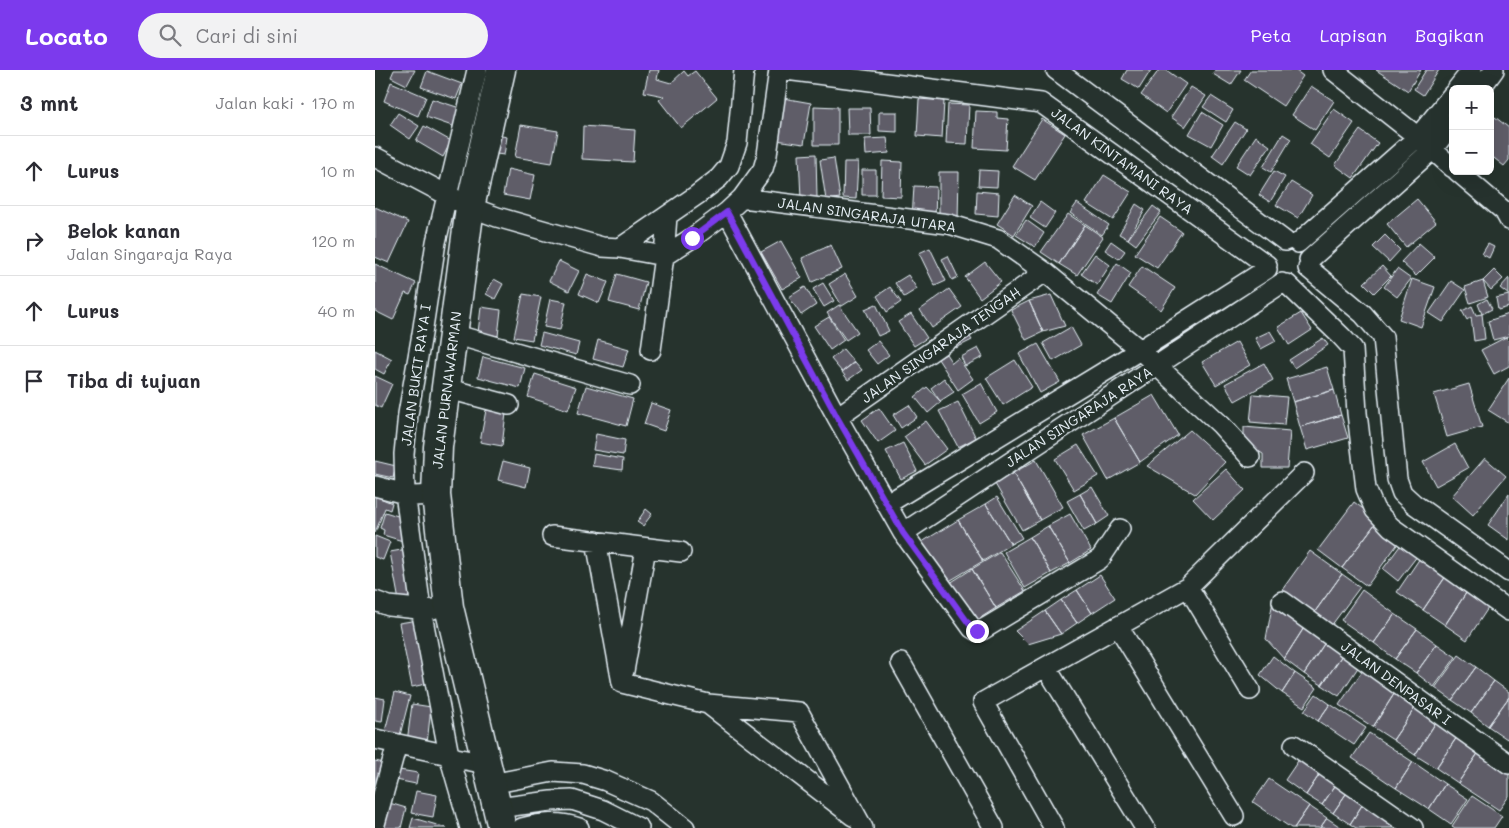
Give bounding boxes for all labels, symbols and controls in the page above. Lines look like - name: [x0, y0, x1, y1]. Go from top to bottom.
- search box: [138, 13, 488, 58]
- text: Locato: [25, 20, 108, 51]
- icon: search: [156, 21, 184, 49]
- text: Cari di sini: [196, 23, 298, 48]
- text: Peta: [1250, 23, 1292, 47]
- text: Lapisan: [1320, 23, 1387, 47]
- text: Bagikan: [1415, 23, 1484, 47]
- map controls: [1449, 85, 1494, 175]
- button: +: [1449, 85, 1494, 130]
- text: 3 mnt: [20, 89, 78, 116]
- text: Jalan kaki · 170 m: [215, 92, 355, 113]
- street label: JALAN KINTAMANI RAYA: [1048, 103, 1197, 219]
- button: −: [1449, 130, 1494, 175]
- icon: ahead: [20, 157, 48, 185]
- text: Lurus: [67, 158, 119, 183]
- text: 10 m: [320, 160, 355, 181]
- street label: JALAN SINGARAJA UTARA: [777, 193, 957, 236]
- text: Belok kanan: [67, 218, 180, 243]
- icon: right: [20, 227, 48, 255]
- route start: [681, 227, 704, 250]
- text: 120 m: [311, 230, 355, 251]
- text: Jalan Singaraja Raya: [67, 243, 233, 264]
- street label: JALAN SINGARAJA TENGAH: [857, 282, 1024, 407]
- icon: ahead: [20, 297, 48, 325]
- text: Lurus: [67, 298, 119, 323]
- text: 40 m: [318, 300, 355, 321]
- street label: JALAN BUKIT RAYA I: [396, 303, 435, 447]
- street label: JALAN PURNAWARMAN: [427, 310, 466, 470]
- street label: JALAN SINGARAJA RAYA: [1002, 362, 1156, 471]
- icon: arrive: [20, 367, 48, 395]
- text: Tiba di tujuan: [67, 368, 200, 393]
- route end: [966, 620, 989, 643]
- street label: JALAN DENPASAR I: [1338, 636, 1455, 729]

